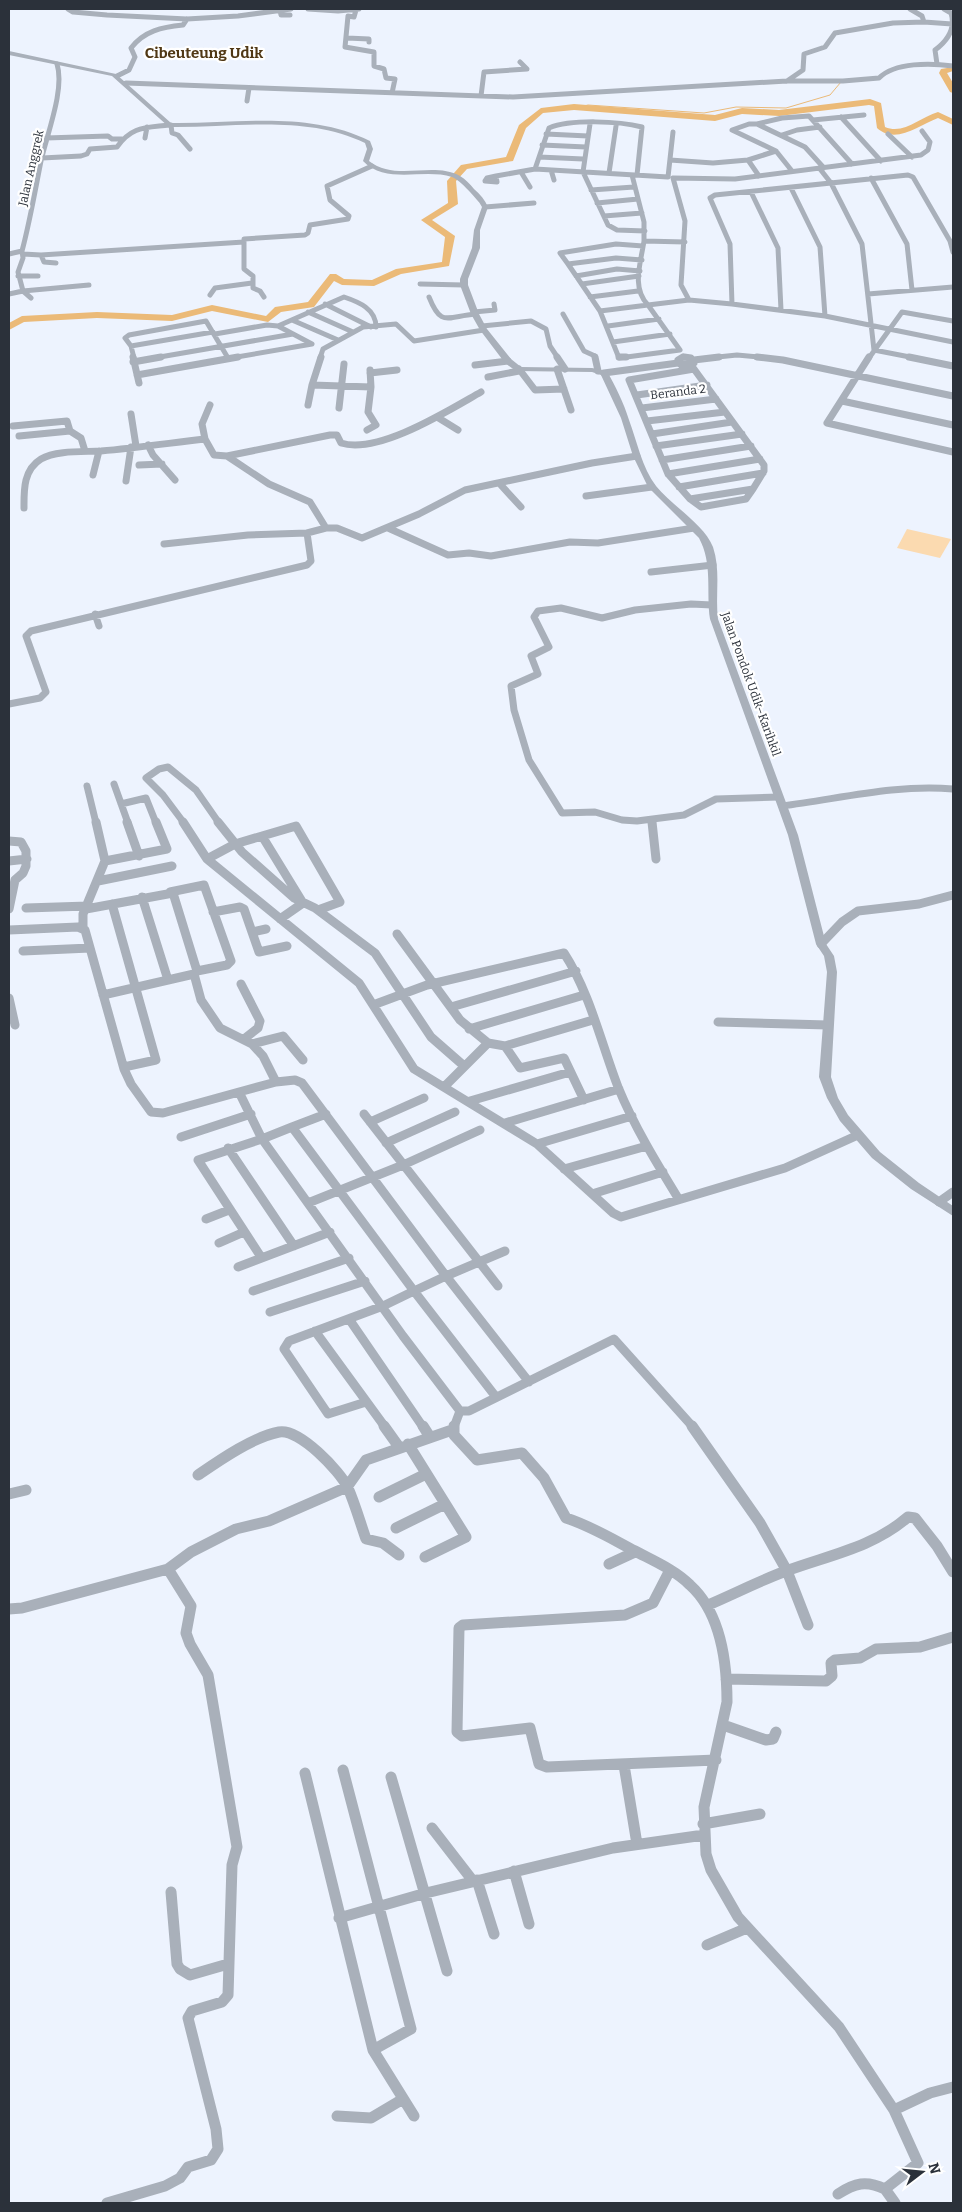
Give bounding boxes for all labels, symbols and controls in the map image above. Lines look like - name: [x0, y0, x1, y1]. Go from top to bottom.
- district label: Cibeuteung Udik: [145, 44, 263, 62]
- street label: Jalan Anggrek: [15, 128, 47, 208]
- street label: Beranda 2: [650, 382, 706, 402]
- street label: Jalan Pondok Udik–Karihkil: [718, 609, 784, 758]
- north arrow: [897, 2147, 947, 2197]
- text: N: [924, 2161, 944, 2176]

